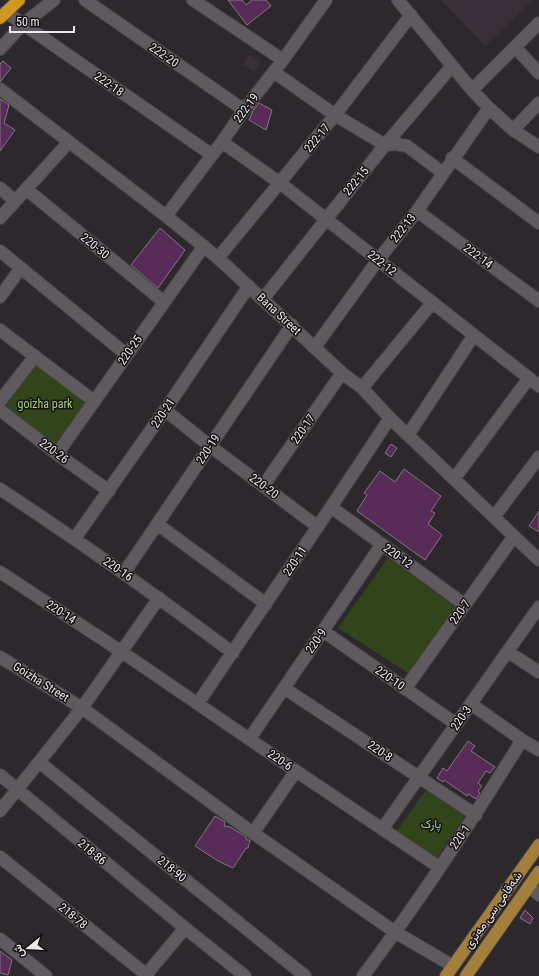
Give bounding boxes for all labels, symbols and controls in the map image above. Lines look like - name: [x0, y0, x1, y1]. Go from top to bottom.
- scale bar: [10, 8, 74, 34]
- text: 50 m: [16, 15, 40, 29]
- street label: 222-20: [147, 40, 181, 70]
- street label: 222-18: [92, 69, 126, 99]
- street label: 222-19: [231, 91, 261, 125]
- street label: 222-17: [301, 121, 333, 155]
- street label: 222-15: [340, 164, 372, 198]
- street label: 222-13: [387, 211, 419, 245]
- street label: 220-30: [78, 230, 112, 262]
- street label: 222-14: [461, 241, 495, 271]
- street label: 222-12: [365, 247, 399, 279]
- street label: Bana Street: [254, 290, 304, 338]
- street label: 220-25: [115, 333, 145, 367]
- street label: 220-21: [148, 396, 178, 430]
- park label: goizha park: [18, 397, 73, 411]
- street label: 220-17: [288, 412, 318, 446]
- street label: 220-19: [193, 432, 223, 466]
- street label: 220-26: [37, 436, 71, 466]
- street label: 220-20: [247, 471, 281, 501]
- street label: 220-12: [381, 541, 415, 571]
- street label: 220-11: [280, 544, 310, 578]
- street label: 220-16: [101, 554, 135, 584]
- street label: 220-14: [44, 597, 79, 627]
- street label: 220-7: [447, 597, 473, 627]
- street label: 220-9: [303, 626, 329, 656]
- street label: Goizha Street: [10, 659, 72, 705]
- street label: 220-10: [373, 663, 407, 693]
- street label: 220-3: [448, 703, 474, 733]
- street label: 220-8: [365, 738, 395, 764]
- street label: 220-6: [265, 747, 295, 773]
- park label: پارک: [421, 817, 441, 832]
- street label: 220-1: [447, 822, 473, 852]
- street label: 218-86: [75, 836, 109, 868]
- street label: 218-90: [155, 853, 189, 885]
- street label: شەقامی سی مەتری: [461, 869, 526, 952]
- street label: 218-78: [56, 900, 90, 932]
- north arrow: [8, 928, 48, 968]
- text: ش: [11, 943, 27, 959]

